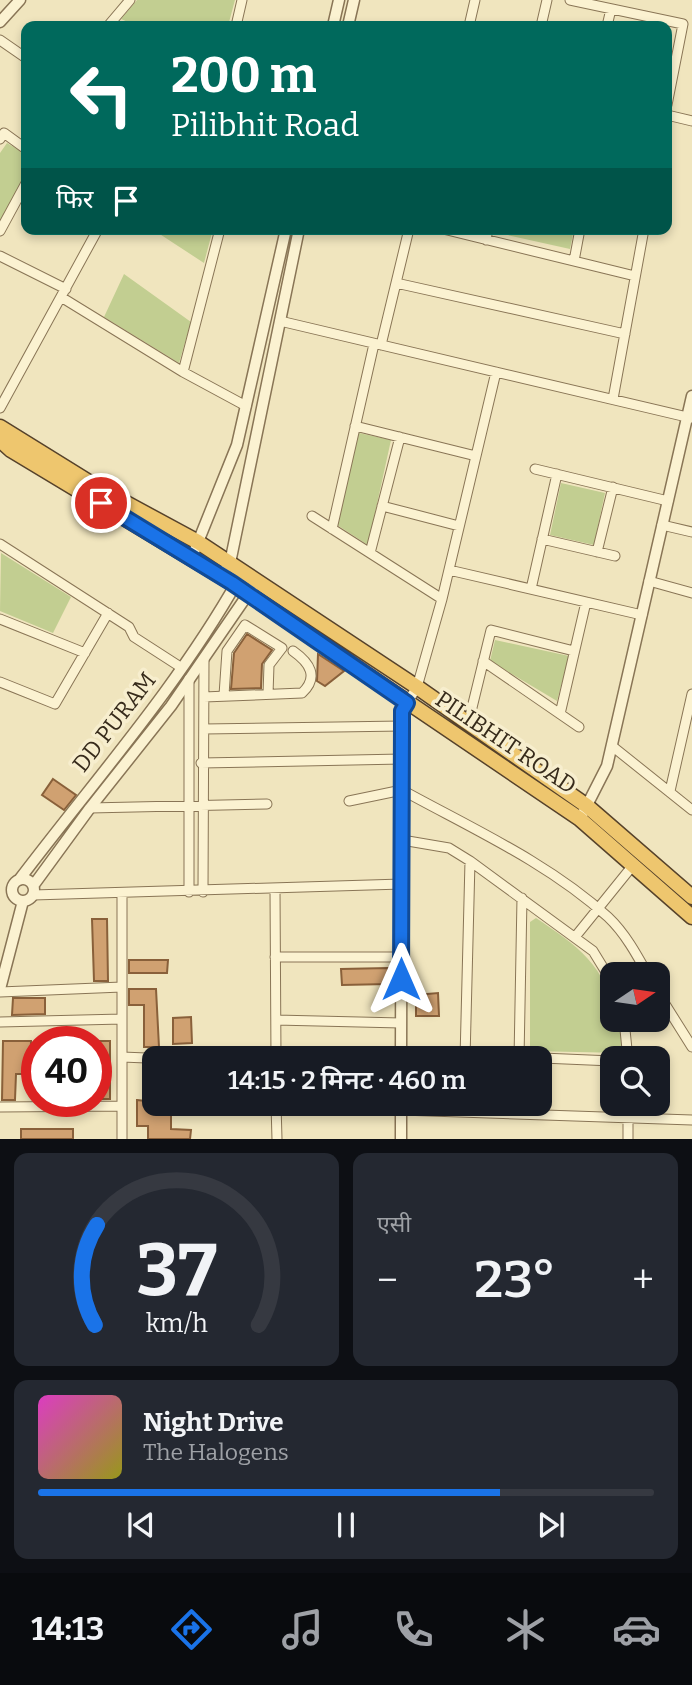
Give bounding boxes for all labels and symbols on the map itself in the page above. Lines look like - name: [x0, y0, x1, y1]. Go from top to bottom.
- pin: [71, 473, 131, 533]
- street label: DD PURAM: [66, 667, 162, 777]
- street label: PILIBHIT ROAD: [430, 685, 582, 799]
- position arrow: [364, 942, 438, 1016]
- north arrow: [600, 962, 670, 1032]
- speed limit sign: 40: [21, 1026, 112, 1117]

